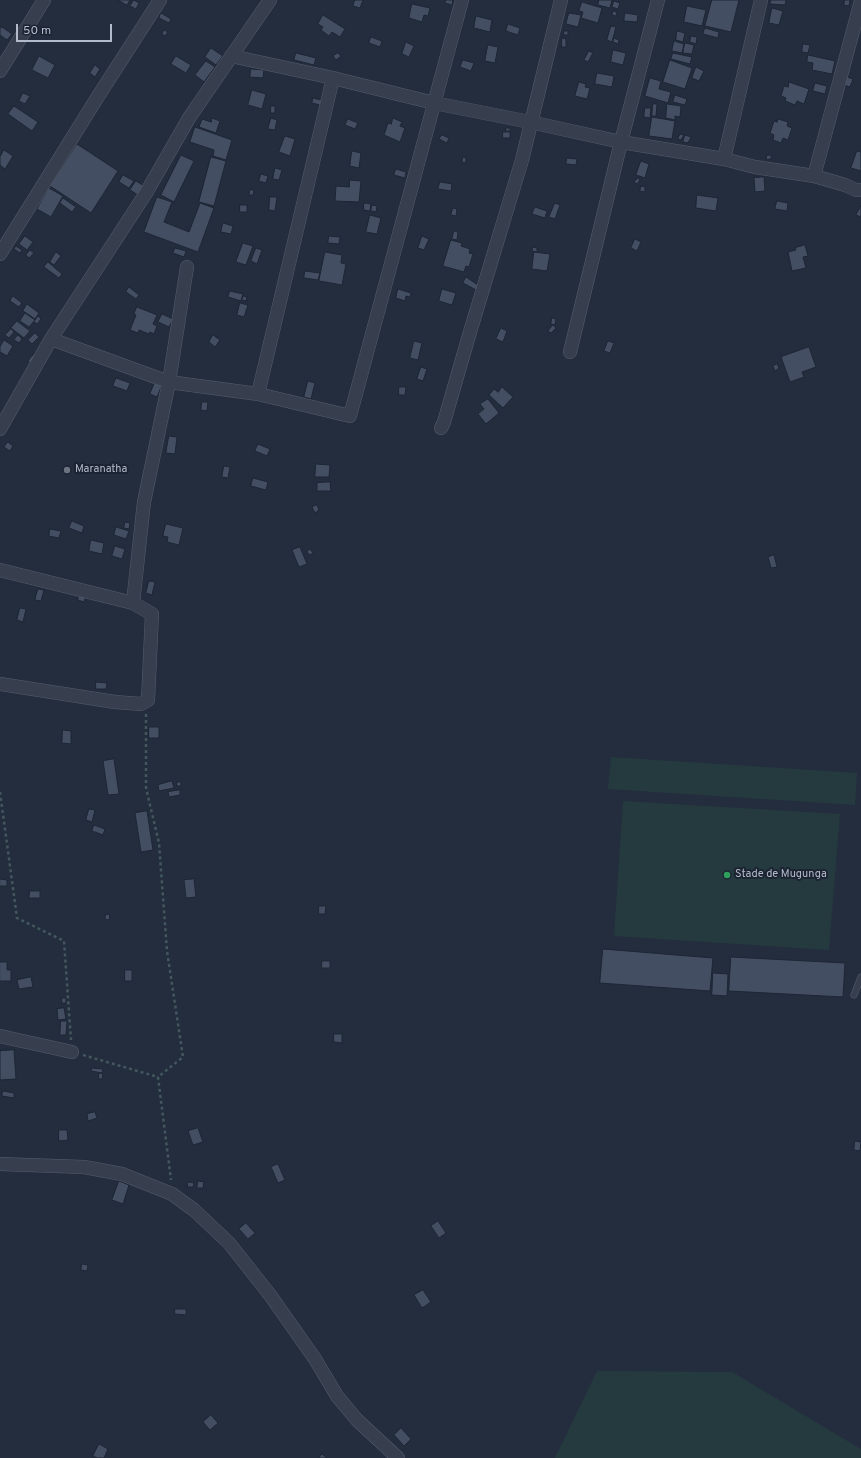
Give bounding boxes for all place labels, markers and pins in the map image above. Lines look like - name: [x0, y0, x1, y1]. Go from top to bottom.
- place label: Maranatha: [75, 463, 127, 477]
- marker: Maranatha: [62, 465, 72, 475]
- place label: Stade de Mugunga: [735, 868, 827, 882]
- marker: Stade de Mugunga: [722, 870, 732, 880]

